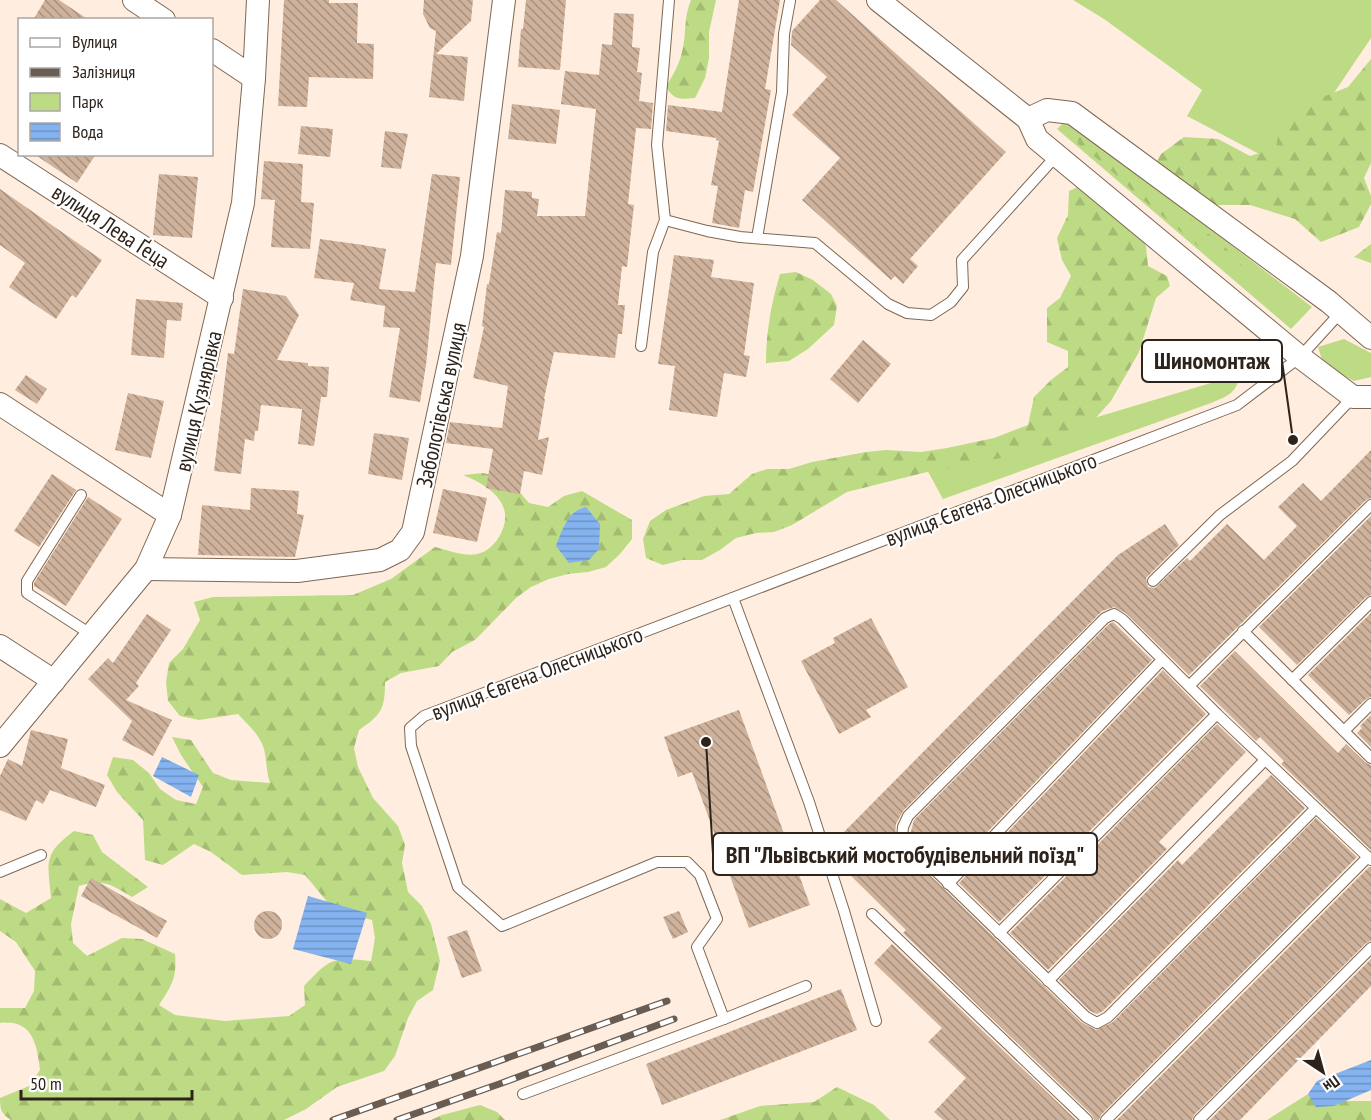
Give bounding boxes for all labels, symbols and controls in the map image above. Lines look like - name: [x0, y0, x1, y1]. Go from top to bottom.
- legend: [18, 18, 213, 156]
- text: Вулиця: [72, 30, 117, 53]
- text: Залізниця: [72, 60, 135, 83]
- text: Парк: [72, 90, 103, 113]
- text: Вода: [72, 120, 103, 143]
- street label: вулиця Лева Ґеца: [47, 178, 175, 274]
- street label: Заболотівська вулиця: [410, 320, 472, 490]
- street label: вулиця Кузнярівка: [168, 328, 228, 474]
- callout: Шиномонтаж: [1142, 340, 1282, 382]
- text: Шиномонтаж: [1154, 345, 1271, 376]
- street label: вулиця Євгена Олесницького: [881, 446, 1101, 552]
- street label: вулиця Євгена Олесницького: [427, 620, 647, 726]
- callout: ВП "Львівський мостобудівельний поїзд": [713, 833, 1097, 875]
- text: ВП "Львівський мостобудівельний поїзд": [726, 839, 1084, 870]
- north arrow: [1293, 1042, 1353, 1102]
- scale bar: [21, 1063, 192, 1101]
- text: Пн: [1320, 1071, 1344, 1097]
- text: 50 m: [30, 1072, 62, 1095]

